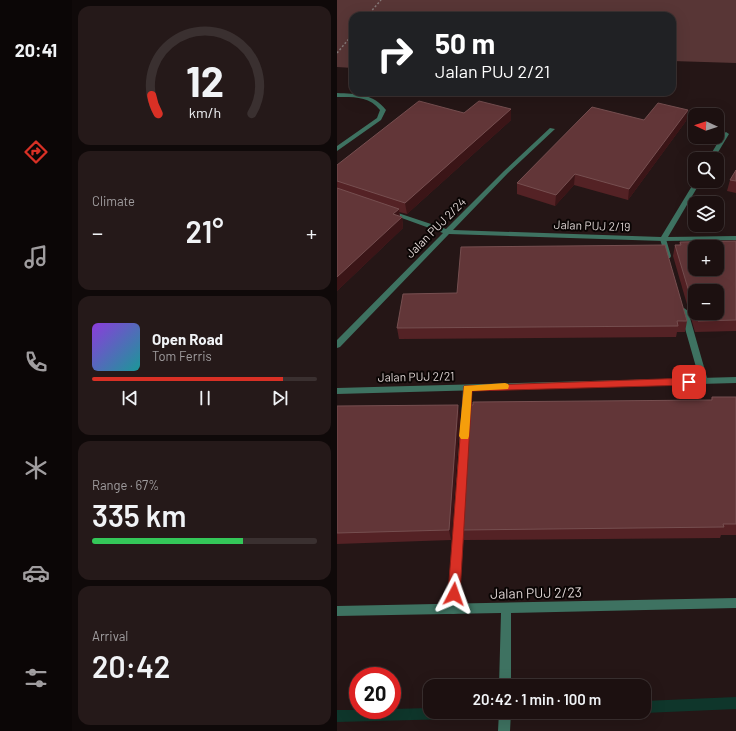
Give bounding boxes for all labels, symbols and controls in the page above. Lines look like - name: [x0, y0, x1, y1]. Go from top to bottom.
- text: 50 m: [435, 26, 495, 60]
- icon: right: [369, 28, 421, 80]
- text: 20:41: [15, 39, 57, 61]
- text: 12: [185, 54, 224, 104]
- text: Jalan PUJ 2/21: [435, 60, 550, 82]
- text: km/h: [188, 103, 221, 120]
- north arrow: [688, 108, 724, 144]
- map controls: [688, 108, 724, 320]
- icon: directions: [22, 138, 50, 166]
- button: search: [688, 152, 724, 188]
- text: Climate: [92, 193, 135, 209]
- street label: Jalan PUJ 2/24: [402, 194, 468, 260]
- button: layers: [688, 196, 724, 232]
- text: 21°: [185, 213, 224, 249]
- street label: Jalan PUJ 2/19: [553, 217, 631, 233]
- text: −: [92, 219, 103, 245]
- text: +: [306, 219, 317, 245]
- button: +: [688, 240, 724, 276]
- icon: music: [22, 243, 50, 271]
- button: −: [688, 284, 724, 320]
- text: Open Road: [152, 330, 223, 348]
- icon: phone: [22, 348, 50, 376]
- text: Tom Ferris: [152, 348, 212, 364]
- pin: [672, 365, 706, 399]
- street label: Jalan PUJ 2/21: [378, 368, 454, 384]
- icon: arrive: [678, 371, 700, 393]
- icon: previous: [119, 387, 141, 409]
- icon: pause: [194, 387, 216, 409]
- icon: next: [269, 387, 291, 409]
- icon: climate: [22, 454, 50, 482]
- text: Range · 67%: [92, 477, 159, 493]
- text: 335 km: [92, 497, 186, 533]
- icon: car: [22, 559, 50, 587]
- position arrow: [433, 573, 475, 615]
- street label: Jalan PUJ 2/23: [490, 583, 582, 602]
- text: Arrival: [92, 628, 128, 644]
- text: 20:42: [92, 648, 170, 684]
- icon: filters: [22, 664, 50, 692]
- speed limit sign: 20: [349, 667, 401, 719]
- text: 20:42 · 1 min · 100 m: [473, 690, 601, 708]

